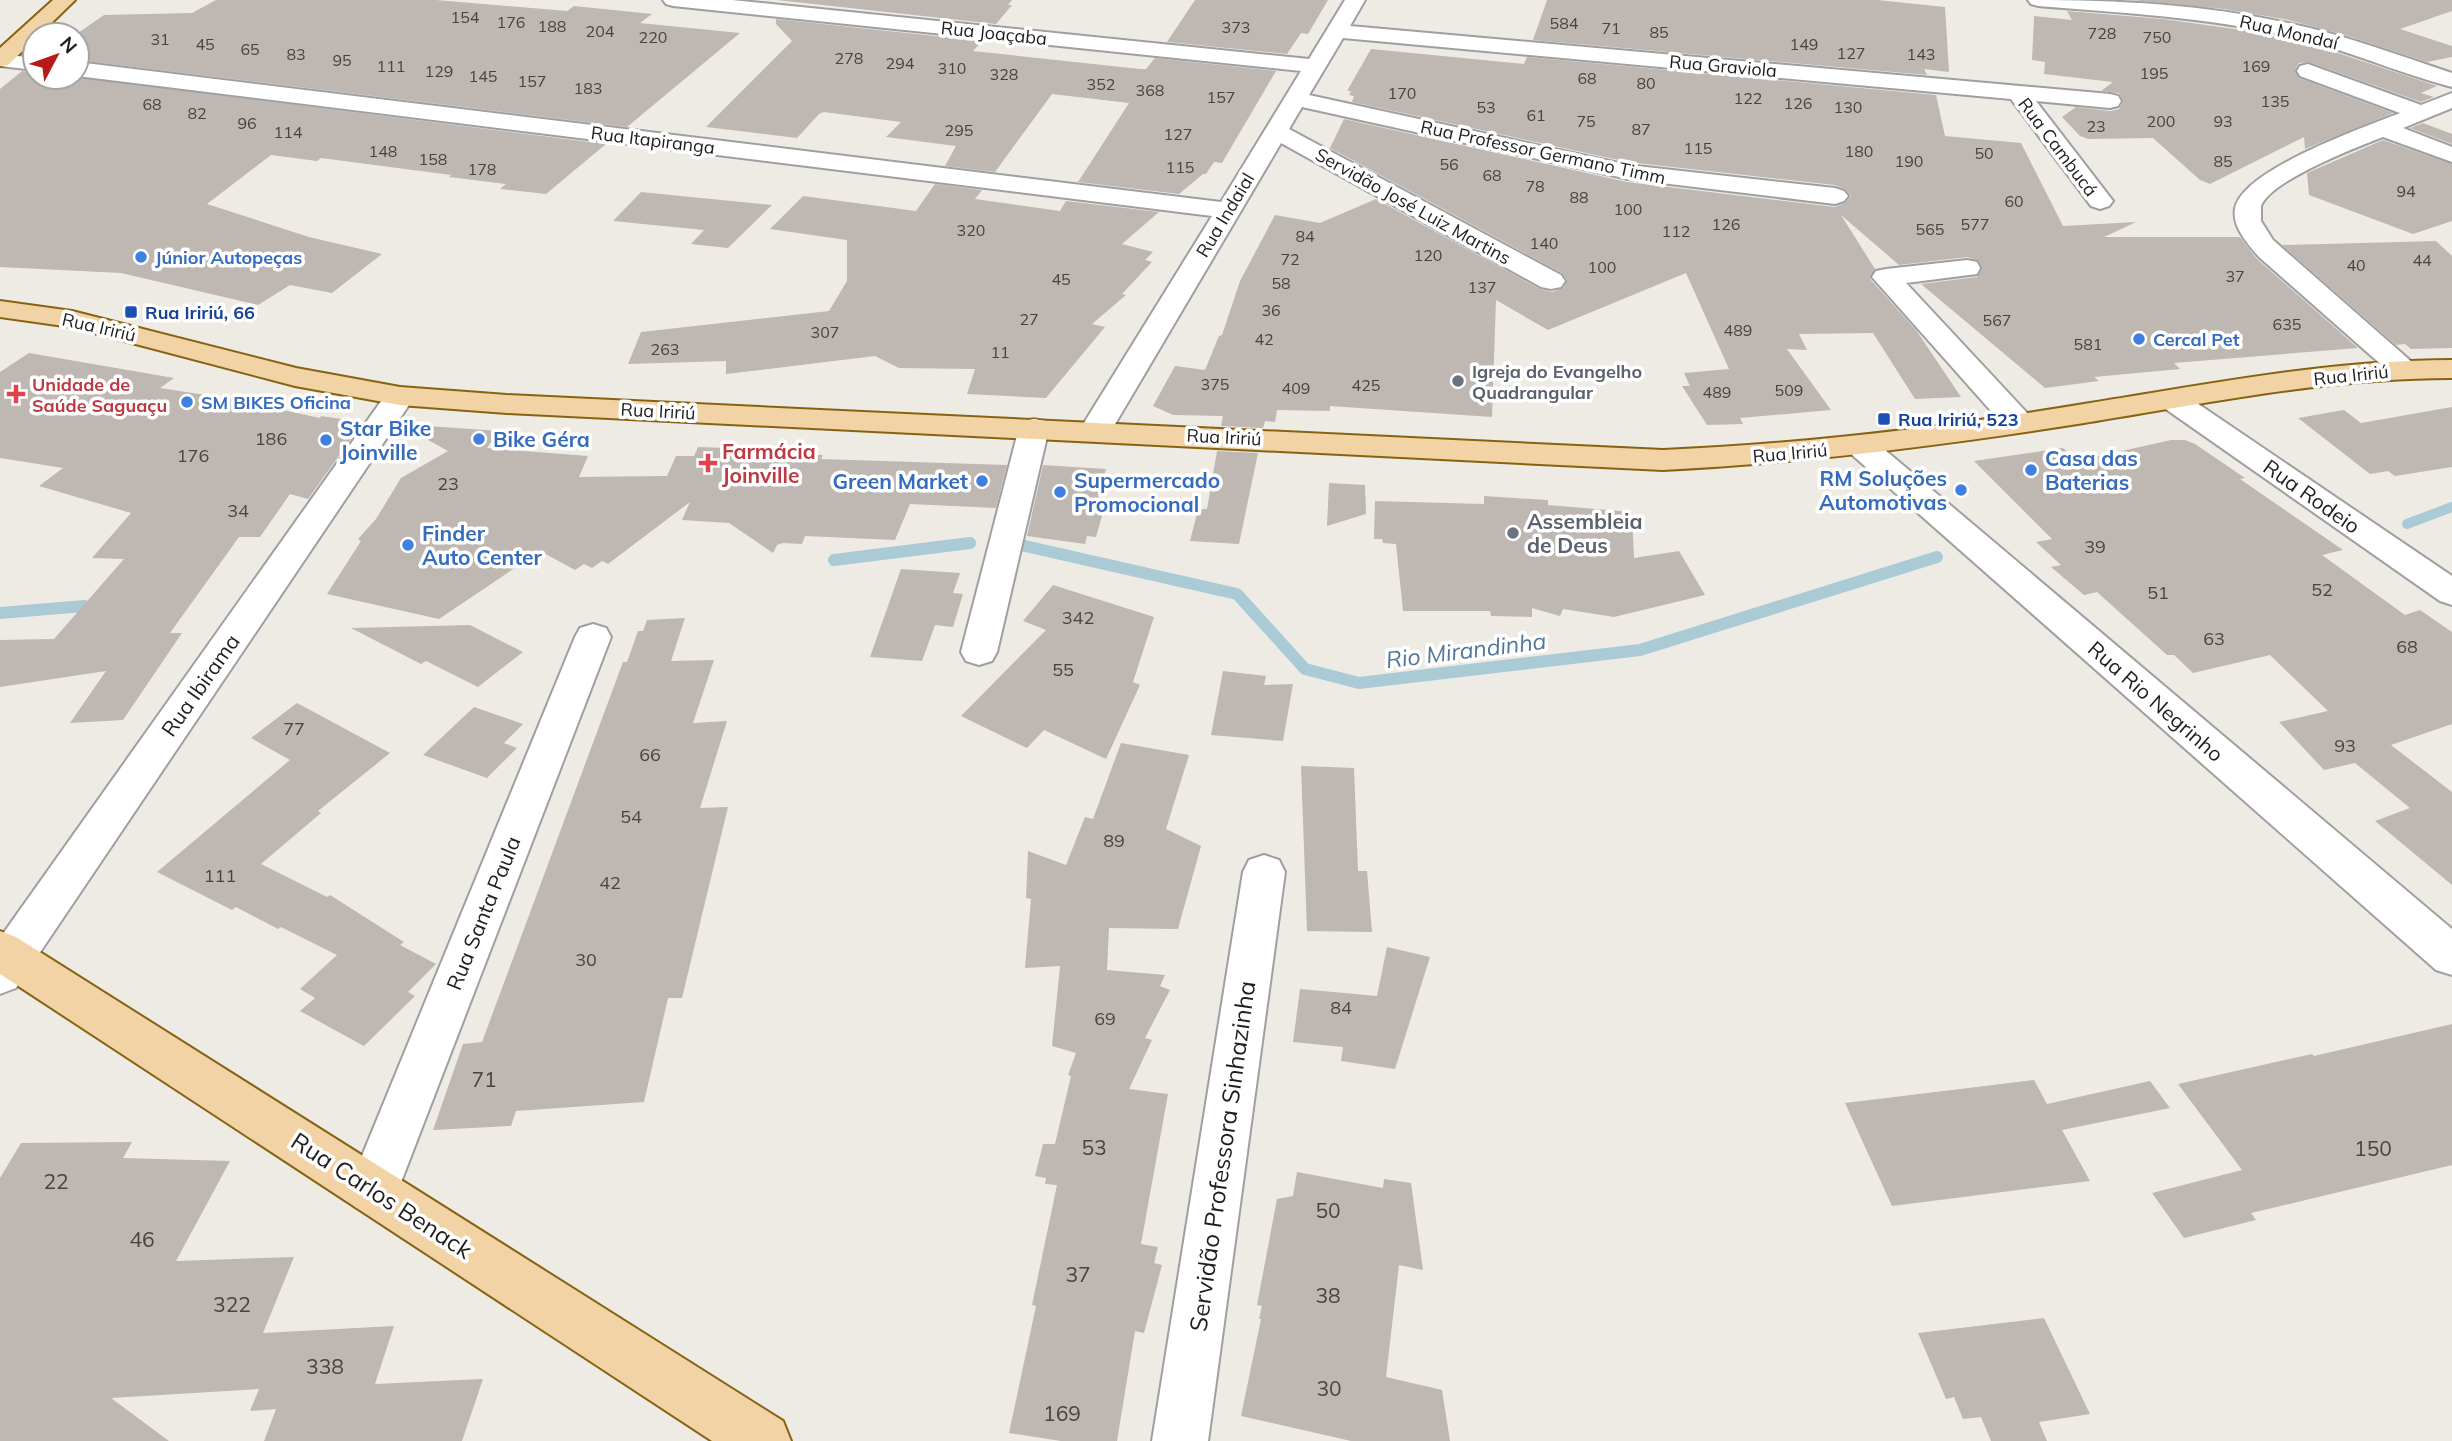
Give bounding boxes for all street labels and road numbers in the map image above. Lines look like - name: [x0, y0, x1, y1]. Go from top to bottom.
- street label: Rua Mondaí: [2237, 9, 2342, 55]
- street label: Rua Joaçaba: [940, 16, 1048, 50]
- street label: Rua Graviola: [1668, 50, 1778, 82]
- street label: Rua Cambucá: [2013, 93, 2103, 201]
- street label: Rua Professor Germano Timm: [1418, 115, 1668, 189]
- street label: Rua Itapiranga: [590, 121, 716, 159]
- street label: Servidão José Luiz Martins: [1311, 143, 1515, 269]
- street label: Rua Indaial: [1191, 169, 1259, 261]
- street label: Rua Iririú: [60, 307, 138, 347]
- street label: Rua Iririú: [2312, 360, 2390, 390]
- street label: Rua Iririú: [620, 398, 696, 424]
- street label: Rua Iririú: [1186, 424, 1262, 450]
- street label: Rua Iririú: [1752, 438, 1828, 468]
- street label: Rua Rodeio: [2259, 453, 2365, 539]
- street label: Rua Ibirama: [155, 629, 245, 741]
- street label: Rua Rio Negrinho: [2083, 635, 2229, 767]
- street label: Rua Santa Paula: [440, 832, 526, 994]
- street label: Servidão Professora Sinhazinha: [1183, 979, 1261, 1333]
- street label: Rua Carlos Benack: [286, 1125, 479, 1265]

